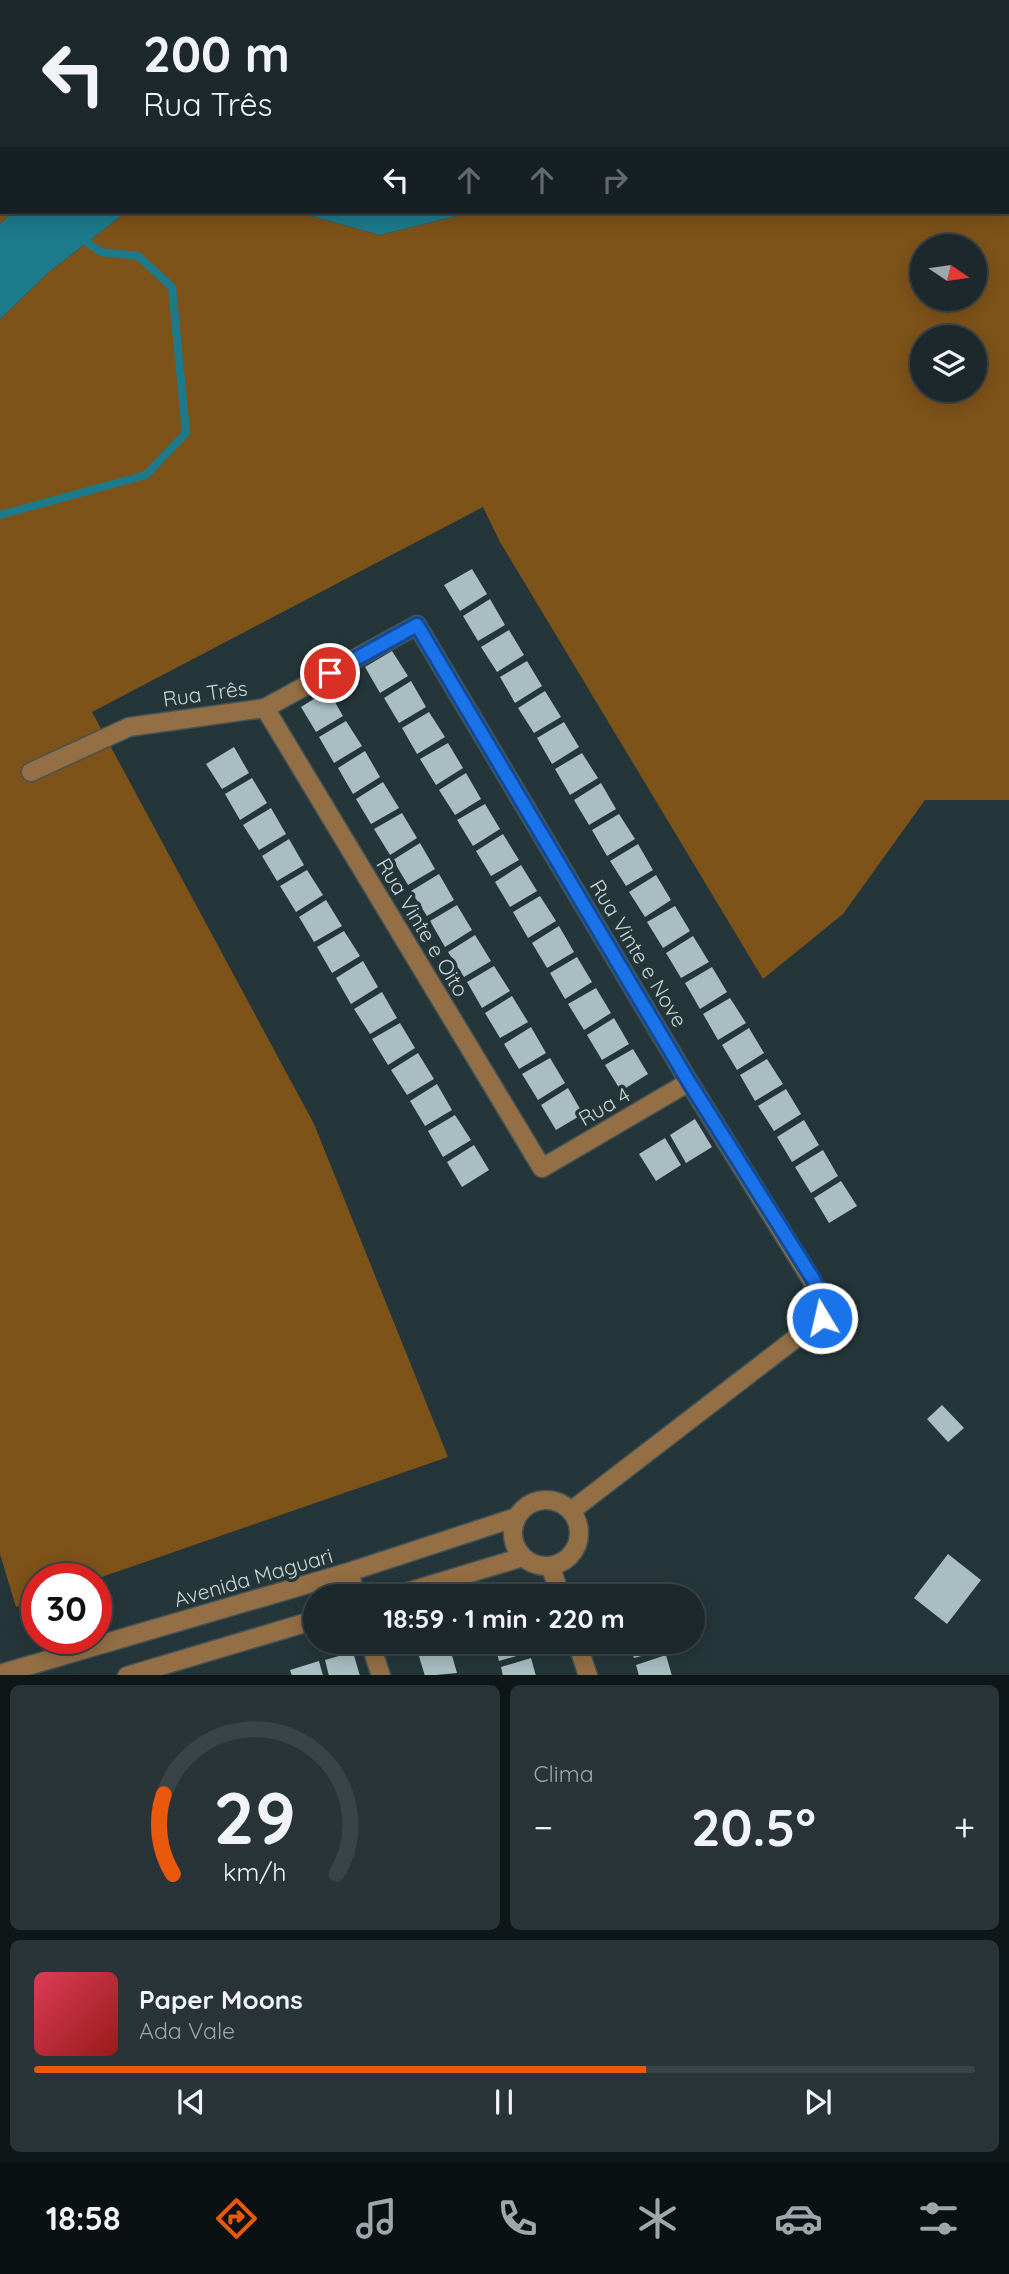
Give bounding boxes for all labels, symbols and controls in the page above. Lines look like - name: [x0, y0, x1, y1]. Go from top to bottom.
- text: 200 m: [143, 23, 290, 84]
- icon: left: [28, 28, 119, 119]
- text: Rua Três: [143, 84, 273, 124]
- icon: left: [377, 161, 415, 199]
- icon: ahead: [450, 161, 488, 199]
- icon: ahead: [523, 161, 561, 199]
- icon: right: [596, 161, 634, 199]
- north arrow: [910, 234, 987, 312]
- map controls: [910, 234, 987, 402]
- button: layers: [910, 325, 987, 402]
- pin: [300, 643, 360, 703]
- icon: arrive: [311, 654, 349, 692]
- street label: Rua Três: [161, 674, 249, 712]
- street label: Rua Vinte e Oito: [371, 853, 475, 1001]
- street label: Rua Vinte e Nove: [585, 874, 693, 1032]
- street label: Rua 4: [574, 1081, 634, 1131]
- position arrow: [785, 1281, 859, 1355]
- street label: Avenida Maguari: [171, 1542, 335, 1612]
- speed limit sign: 30: [21, 1563, 112, 1654]
- text: 18:59 · 1 min · 220 m: [383, 1602, 625, 1635]
- text: Clima: [534, 1759, 594, 1788]
- text: 29: [213, 1771, 296, 1862]
- text: 20.5°: [691, 1794, 816, 1859]
- text: −: [534, 1803, 553, 1851]
- text: +: [954, 1803, 975, 1851]
- text: km/h: [223, 1855, 286, 1886]
- text: Paper Moons: [139, 1983, 303, 2016]
- text: Ada Vale: [139, 2016, 235, 2045]
- icon: previous: [172, 2083, 210, 2121]
- icon: pause: [485, 2083, 523, 2121]
- icon: next: [799, 2083, 837, 2121]
- icon: directions: [212, 2194, 261, 2243]
- icon: music: [352, 2194, 401, 2243]
- icon: phone: [493, 2194, 542, 2243]
- icon: climate: [633, 2194, 682, 2243]
- icon: car: [774, 2194, 823, 2243]
- icon: filters: [914, 2194, 963, 2243]
- text: 18:58: [46, 2198, 120, 2238]

